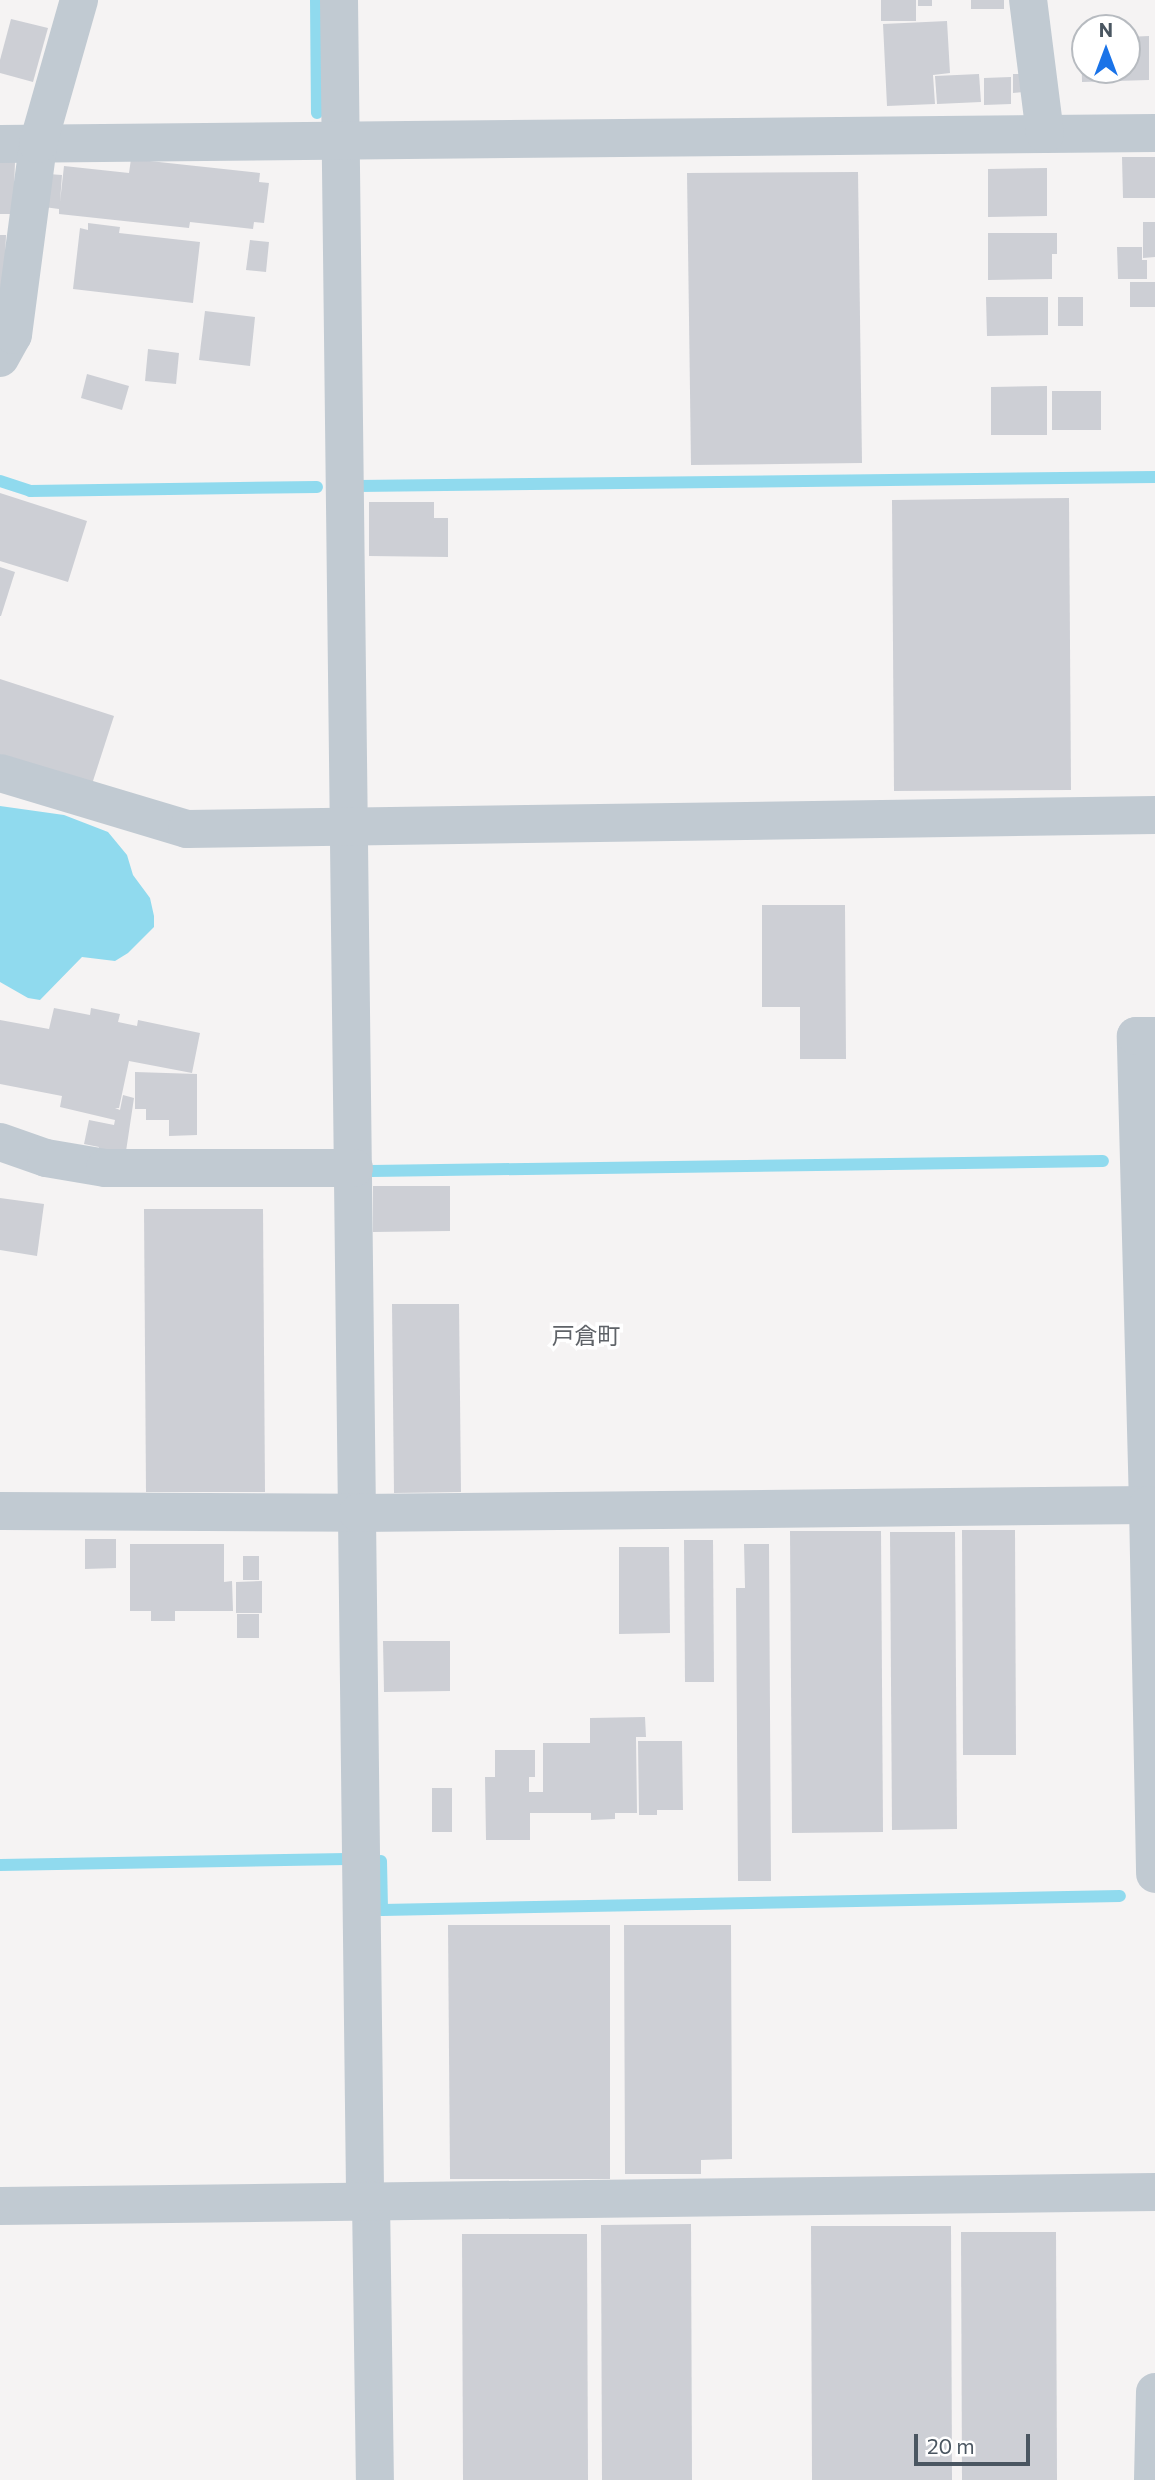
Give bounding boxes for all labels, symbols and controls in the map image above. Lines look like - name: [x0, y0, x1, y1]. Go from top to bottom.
- north arrow: [1071, 14, 1141, 84]
- text: N: [1099, 18, 1113, 41]
- district label: 戸倉町: [552, 1321, 620, 1349]
- scale bar: [917, 2420, 1032, 2464]
- text: 20 m: [927, 2433, 975, 2458]

